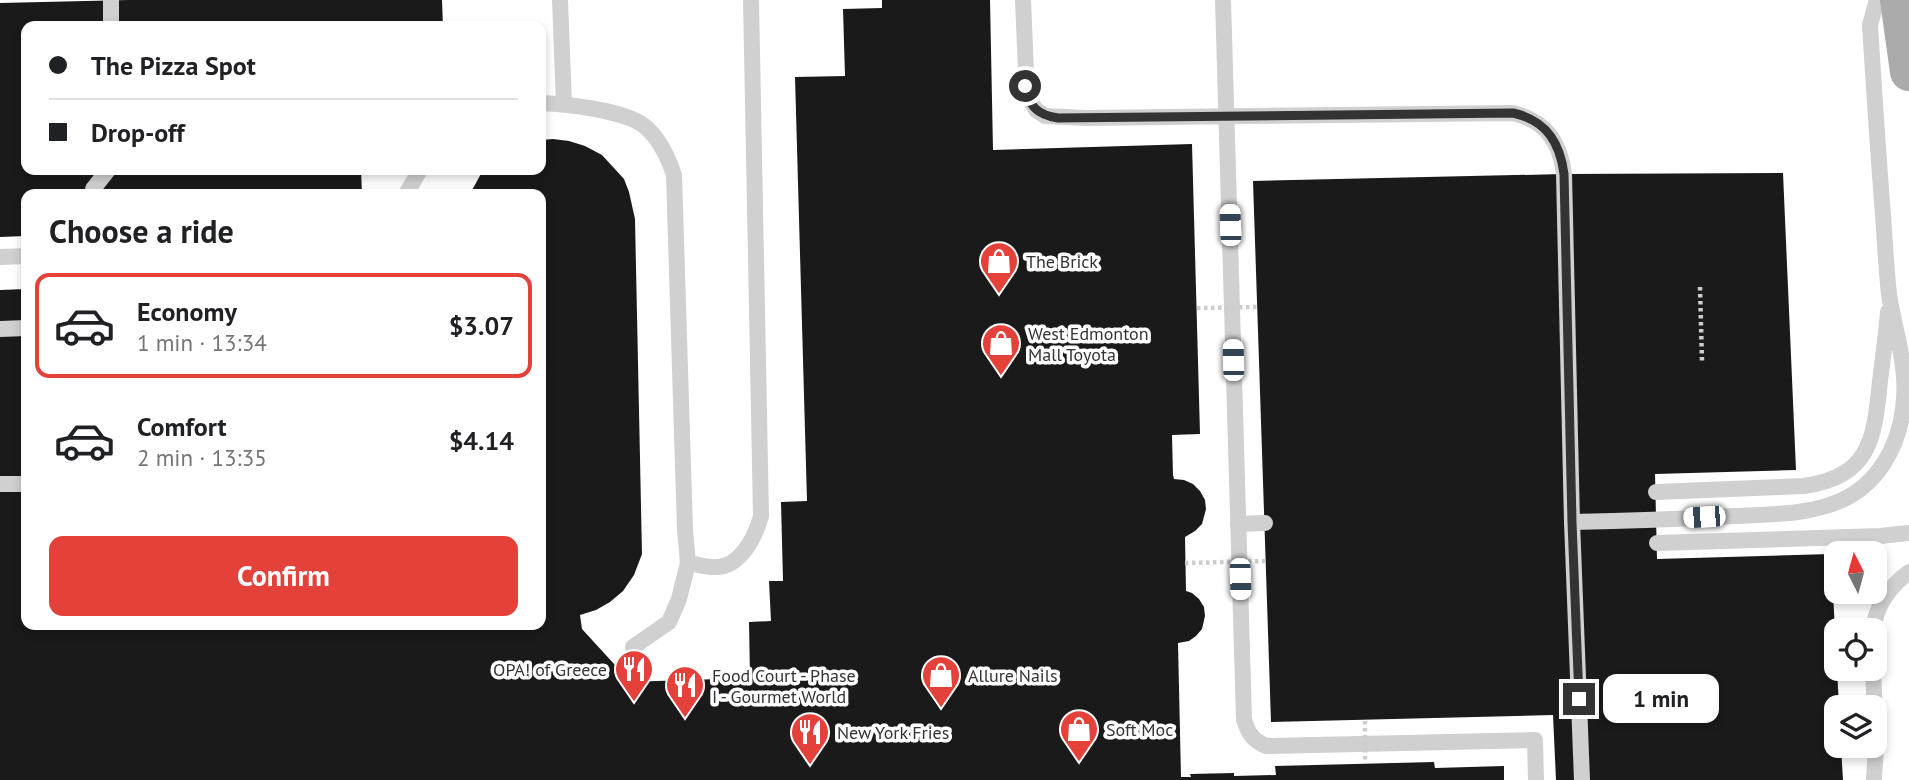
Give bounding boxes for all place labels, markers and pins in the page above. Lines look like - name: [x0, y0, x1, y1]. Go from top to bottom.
- shop icon: The Brick: [978, 240, 1020, 295]
- place label: The Brick: [1026, 250, 1098, 273]
- shop icon: West Edmonton Mall Toyota: [980, 322, 1022, 377]
- place label: West Edmonton Mall Toyota: [1028, 322, 1149, 366]
- restaurant icon: OPA! of Greece: [613, 648, 655, 703]
- shop icon: Allure Nails: [920, 654, 962, 709]
- place label: OPA! of Greece: [493, 658, 607, 681]
- restaurant icon: Food Court - Phase I - Gourmet World: [664, 664, 706, 719]
- place label: Food Court - Phase I - Gourmet World: [712, 664, 856, 708]
- place label: Allure Nails: [968, 664, 1058, 687]
- shop icon: Soft Moc: [1058, 708, 1100, 763]
- restaurant icon: New York Fries: [789, 711, 831, 766]
- place label: Soft Moc: [1106, 718, 1173, 741]
- place label: New York Fries: [837, 721, 949, 744]

